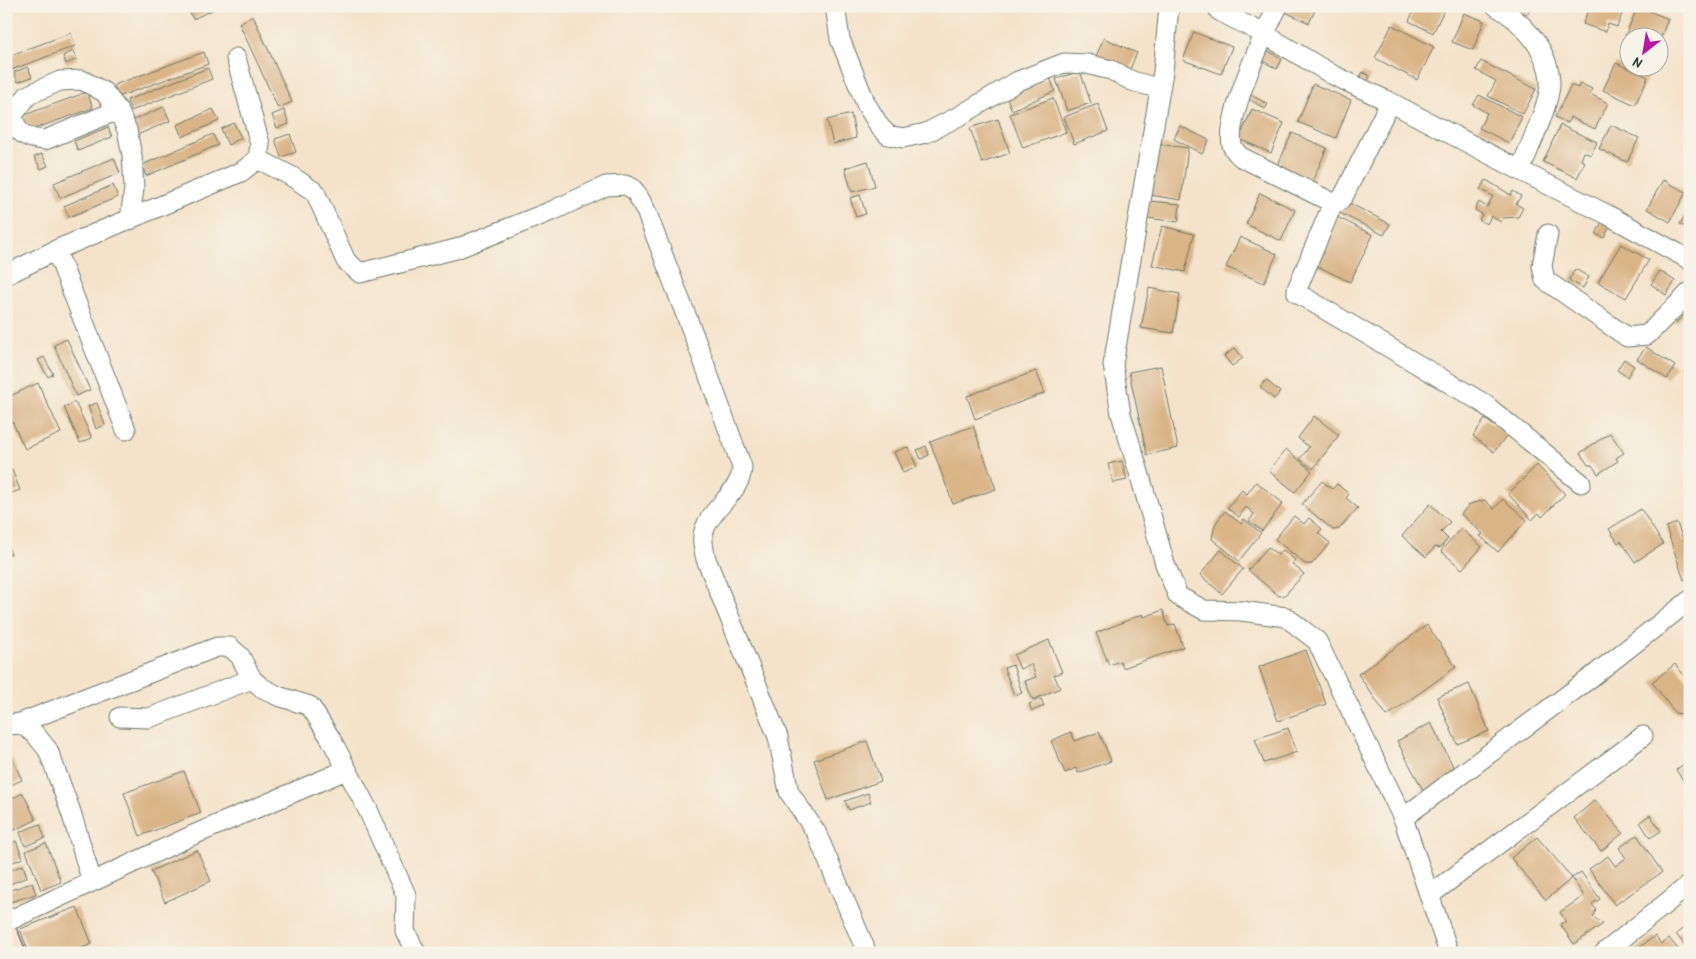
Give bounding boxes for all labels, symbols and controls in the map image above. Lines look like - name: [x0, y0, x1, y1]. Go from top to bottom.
- north arrow: [1618, 28, 1668, 78]
- text: N: [1628, 53, 1645, 74]

